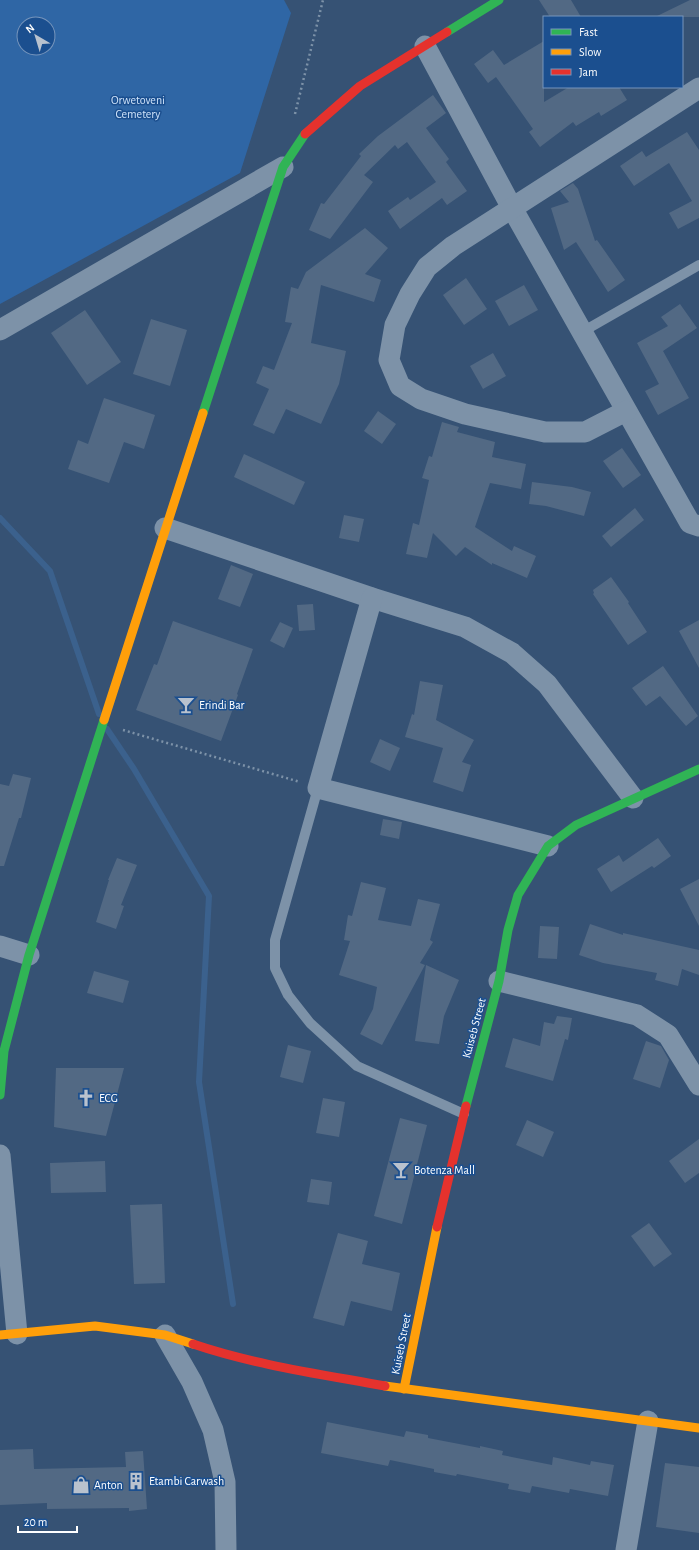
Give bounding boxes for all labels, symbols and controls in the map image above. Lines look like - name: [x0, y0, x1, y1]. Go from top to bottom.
- north arrow: [16, 16, 56, 56]
- legend: [543, 16, 683, 88]
- text: N: [24, 22, 37, 35]
- text: Fast: [579, 26, 598, 38]
- text: Slow: [579, 46, 601, 58]
- text: Jam: [579, 66, 598, 78]
- park label: Orwetoveni Cemetery: [111, 94, 165, 121]
- bar icon: Erindi Bar: [176, 695, 196, 715]
- place label: Erindi Bar: [199, 699, 245, 711]
- street label: Kuiseb Street: [460, 996, 488, 1059]
- church icon: ECG: [76, 1088, 96, 1108]
- place label: ECG: [99, 1092, 118, 1104]
- bar icon: Botenza Mall: [391, 1160, 411, 1180]
- place label: Botenza Mall: [414, 1164, 475, 1176]
- street label: Kuiseb Street: [389, 1312, 413, 1375]
- building icon: Etambi Carwash: [126, 1471, 146, 1491]
- shop icon: Anton: [71, 1475, 91, 1495]
- place label: Etambi Carwash: [149, 1475, 224, 1487]
- place label: Anton: [94, 1479, 123, 1491]
- scale bar: [18, 1508, 77, 1534]
- text: 20 m: [24, 1516, 47, 1528]

